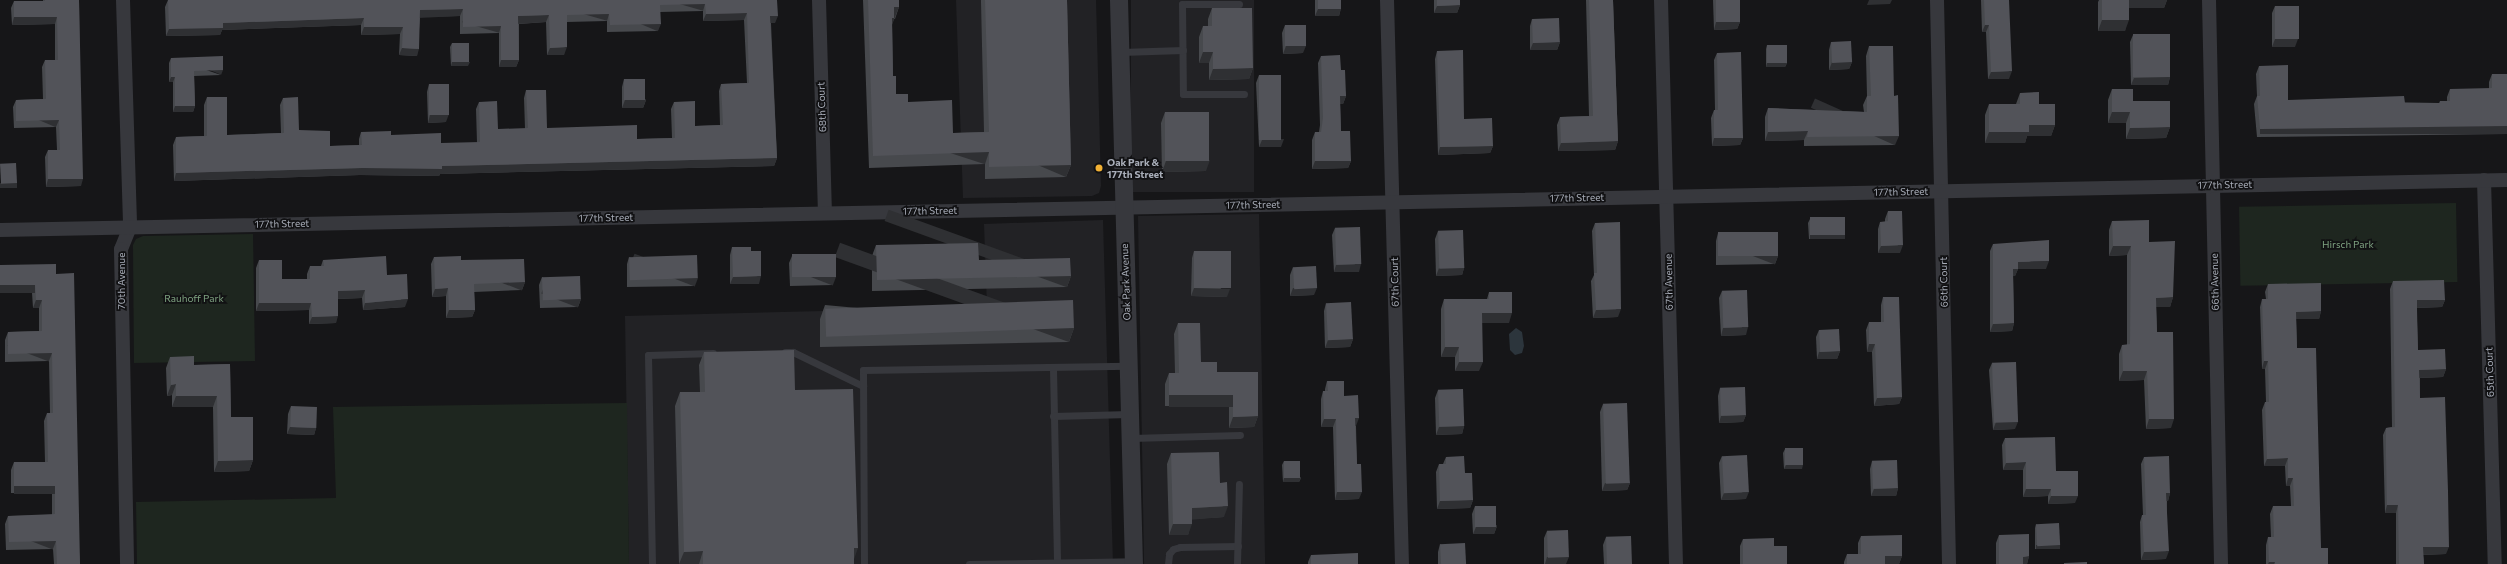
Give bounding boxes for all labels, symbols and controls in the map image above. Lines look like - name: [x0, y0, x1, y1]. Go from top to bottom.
- street label: 68th Court: [815, 82, 829, 132]
- place label: Oak Park & 177th Street: [1107, 156, 1163, 180]
- marker: Oak Park & 177th Street: [1094, 163, 1104, 173]
- street label: 177th Street: [2197, 179, 2253, 191]
- street label: 177th Street: [1873, 186, 1929, 198]
- street label: 177th Street: [1549, 192, 1605, 204]
- street label: 177th Street: [1225, 199, 1281, 211]
- street label: 177th Street: [902, 205, 958, 217]
- street label: 177th Street: [578, 212, 634, 224]
- street label: 177th Street: [254, 218, 310, 230]
- park label: Hirsch Park: [2322, 239, 2374, 251]
- street label: Oak Park Avenue: [1119, 243, 1133, 321]
- street label: 70th Avenue: [116, 253, 128, 309]
- street label: 66th Avenue: [2209, 253, 2221, 311]
- street label: 67th Avenue: [1663, 254, 1675, 310]
- street label: 67th Court: [1389, 257, 1401, 307]
- street label: 66th Court: [1938, 257, 1950, 307]
- park label: Rauhoff Park: [164, 293, 224, 305]
- street label: 65th Court: [2483, 347, 2497, 397]

